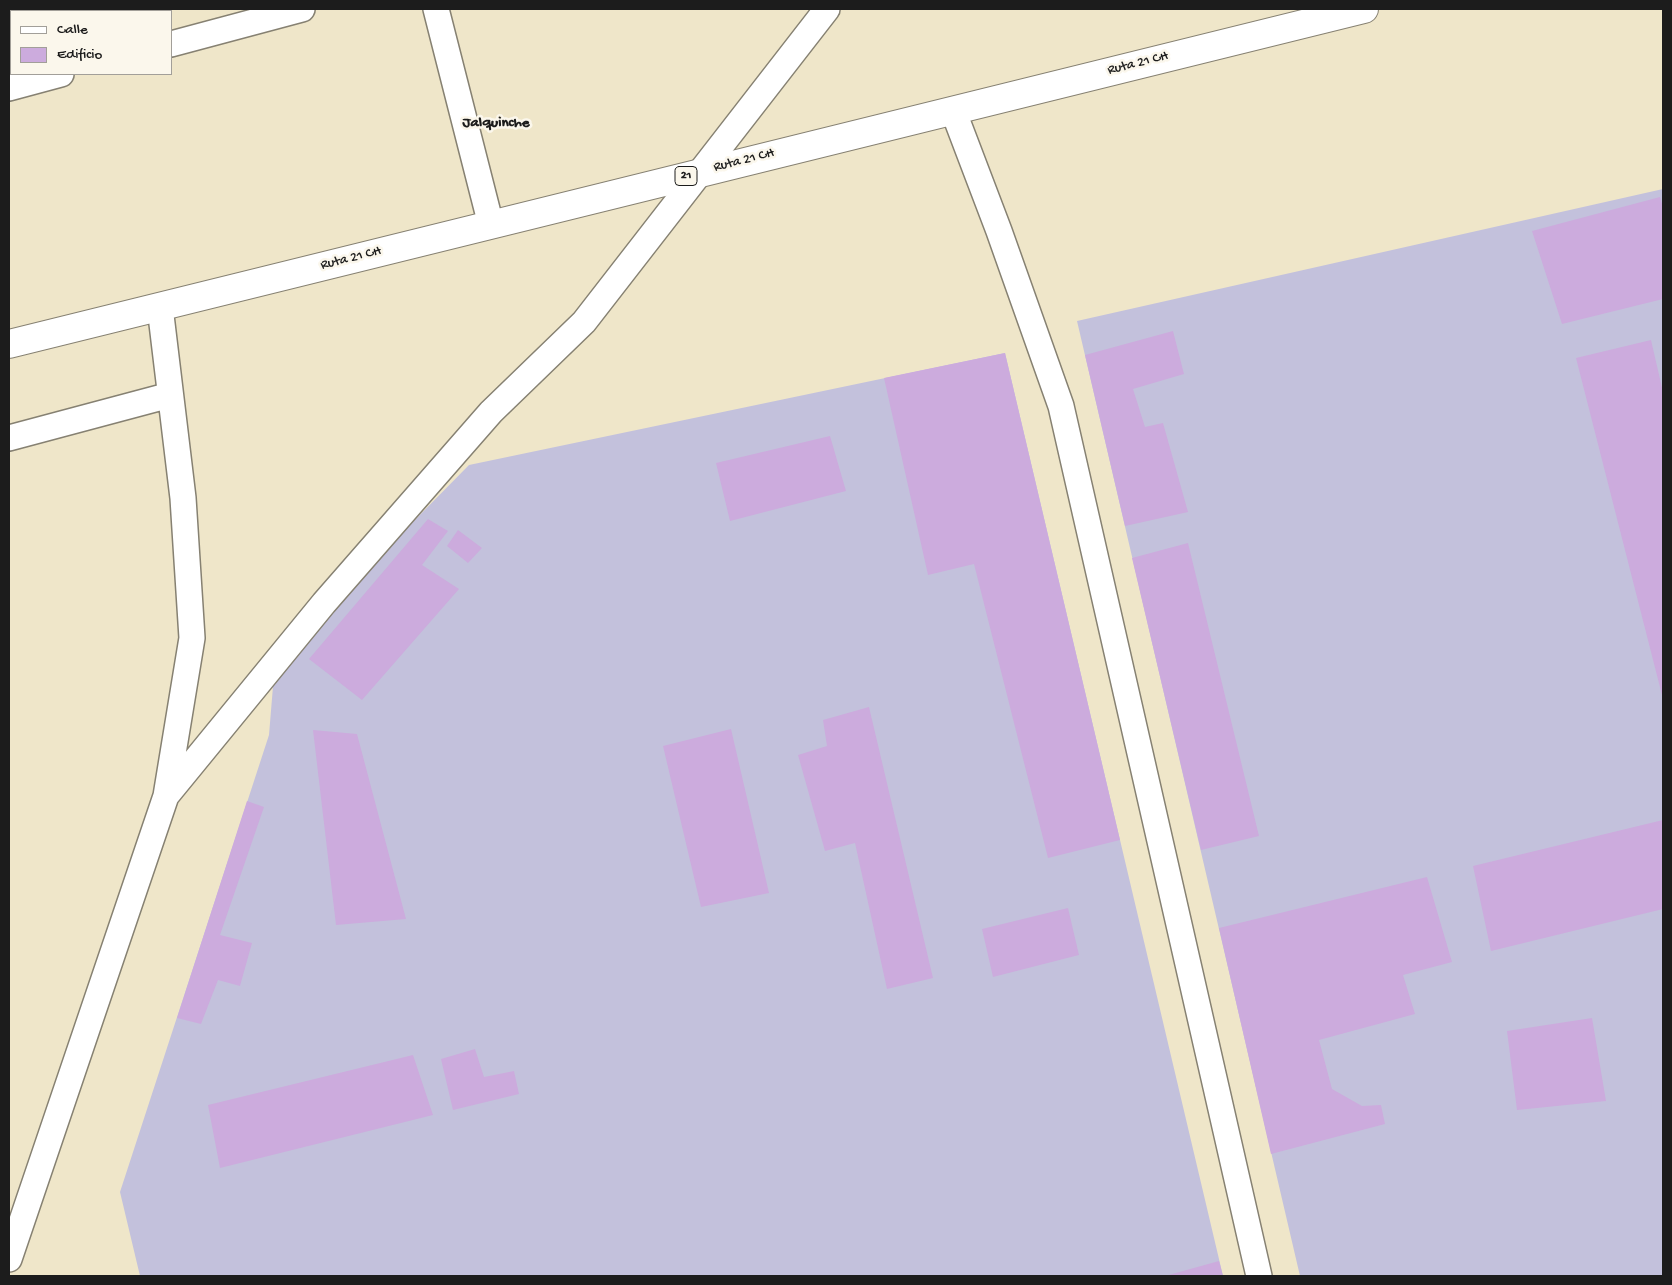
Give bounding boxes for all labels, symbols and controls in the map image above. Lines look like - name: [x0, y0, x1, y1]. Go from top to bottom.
- legend: [10, 10, 172, 75]
- text: Calle: [57, 21, 88, 39]
- text: Edificio: [57, 46, 102, 64]
- street label: Ruta 21 CH: [1106, 48, 1170, 80]
- district label: Jalquinche: [463, 115, 529, 133]
- street label: Ruta 21 CH: [712, 145, 776, 177]
- road number: 21: [675, 167, 697, 186]
- street label: Ruta 21 CH: [319, 243, 383, 275]

